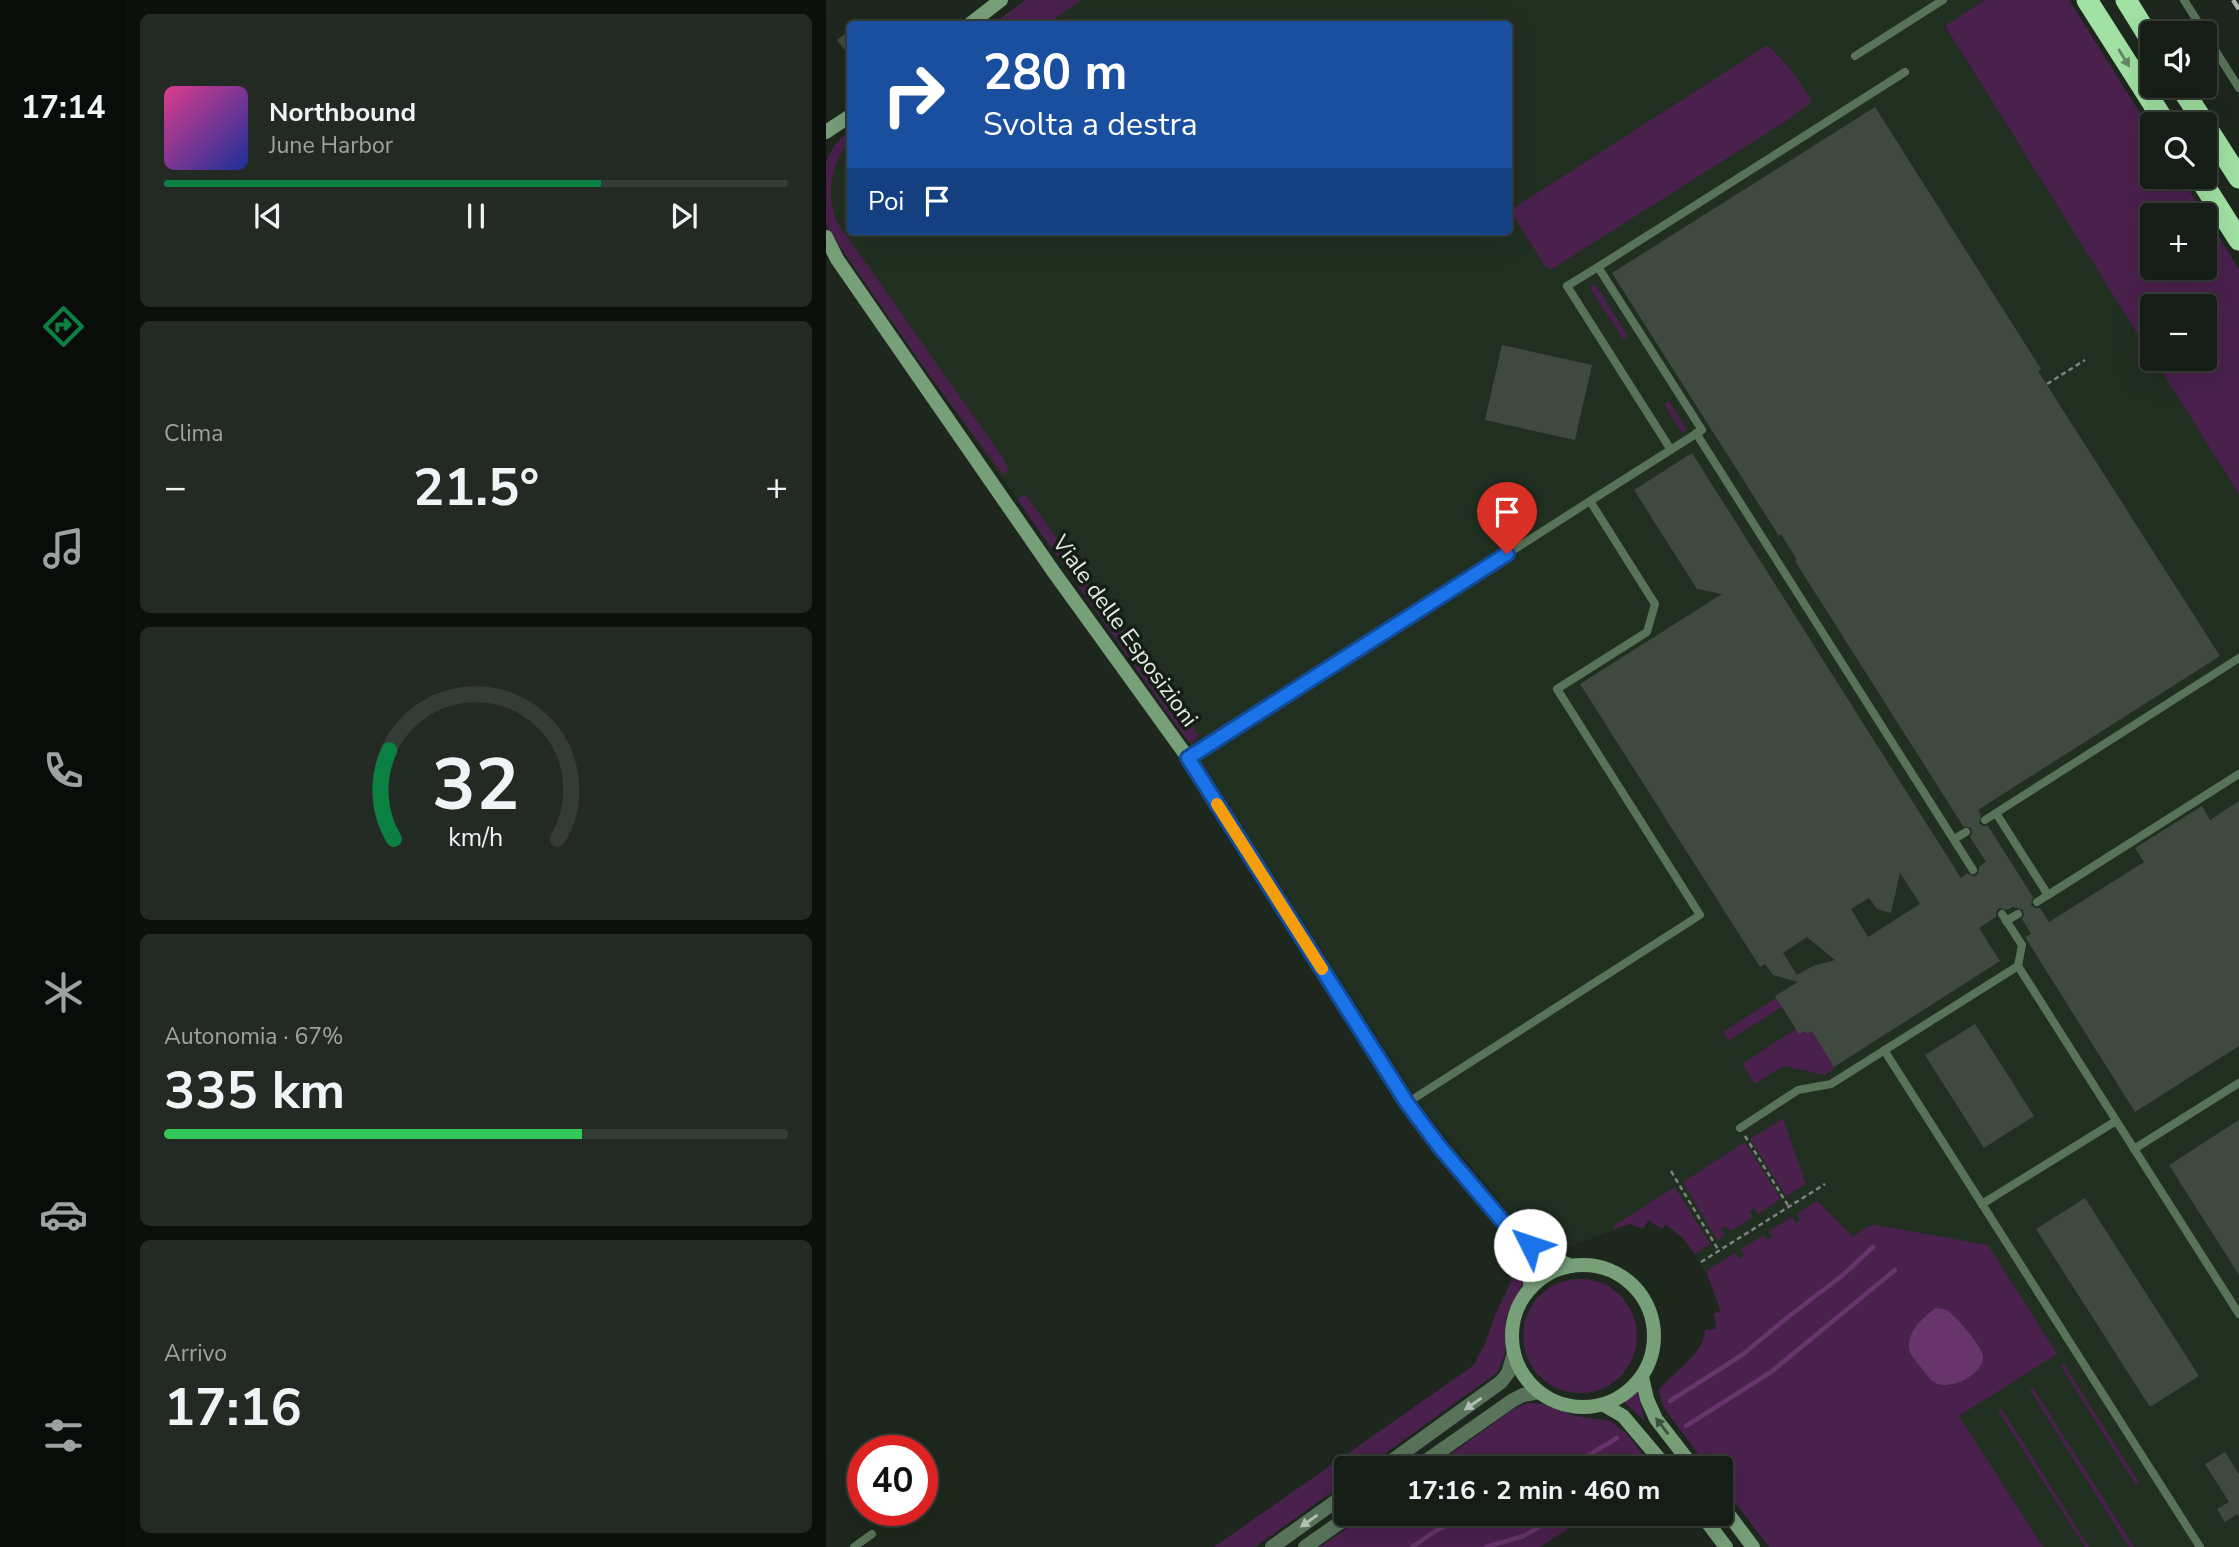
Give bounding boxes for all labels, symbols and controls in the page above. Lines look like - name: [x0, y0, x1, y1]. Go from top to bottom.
- map controls: [2140, 21, 2217, 371]
- button: sound: [2140, 21, 2217, 98]
- text: 280 m: [983, 39, 1127, 106]
- one-way arrow: [2117, 48, 2130, 67]
- icon: right: [868, 49, 959, 140]
- text: 17:14: [21, 86, 105, 129]
- text: Northbound: [269, 95, 416, 130]
- text: Svolta a destra: [983, 103, 1198, 146]
- button: search: [2140, 112, 2217, 189]
- text: June Harbor: [269, 130, 393, 161]
- icon: arrive: [918, 182, 956, 220]
- text: Poi: [868, 184, 904, 219]
- icon: previous: [249, 197, 287, 235]
- icon: pause: [457, 197, 495, 235]
- icon: next: [665, 197, 703, 235]
- button: +: [2140, 203, 2217, 280]
- button: −: [2140, 294, 2217, 371]
- icon: directions: [39, 302, 88, 351]
- text: Clima: [164, 418, 224, 449]
- text: 21.5°: [413, 452, 539, 523]
- text: −: [164, 462, 187, 513]
- text: +: [765, 462, 788, 513]
- pin: [1477, 482, 1537, 554]
- icon: arrive: [1488, 493, 1526, 531]
- icon: music: [39, 524, 88, 573]
- street label: Viale delle Esposizioni: [1044, 528, 1205, 733]
- text: 32: [432, 736, 520, 836]
- icon: phone: [39, 746, 88, 795]
- text: km/h: [448, 821, 504, 855]
- icon: climate: [39, 968, 88, 1017]
- text: Autonomia · 67%: [164, 1021, 344, 1052]
- text: 335 km: [164, 1055, 345, 1126]
- icon: car: [39, 1190, 88, 1239]
- position arrow: [1493, 1208, 1567, 1282]
- text: Arrivo: [164, 1338, 227, 1369]
- text: 17:16: [164, 1372, 302, 1443]
- one-way arrow: [1464, 1397, 1482, 1411]
- icon: filters: [39, 1411, 88, 1460]
- one-way arrow: [1655, 1417, 1669, 1435]
- speed limit sign: 40: [847, 1435, 938, 1526]
- text: 17:16 · 2 min · 460 m: [1407, 1473, 1660, 1508]
- one-way arrow: [1300, 1514, 1318, 1528]

